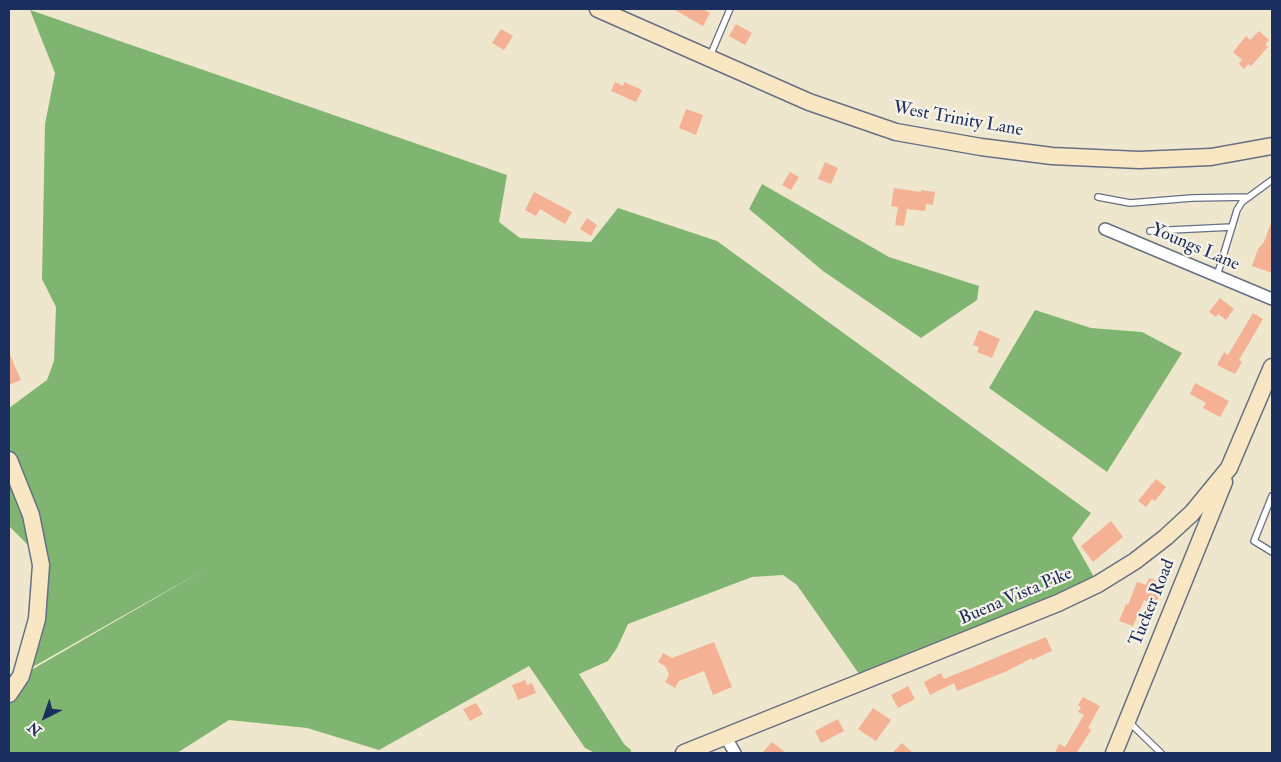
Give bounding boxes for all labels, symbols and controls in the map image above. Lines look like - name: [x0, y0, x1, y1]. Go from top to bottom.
- street label: West Trinity Lane: [891, 98, 1025, 142]
- street label: Youngs Lane: [1148, 220, 1242, 276]
- street label: Tucker Road: [1126, 556, 1180, 650]
- street label: Buena Vista Pike: [956, 563, 1076, 631]
- north arrow: [20, 692, 70, 742]
- text: N: [25, 718, 45, 739]

